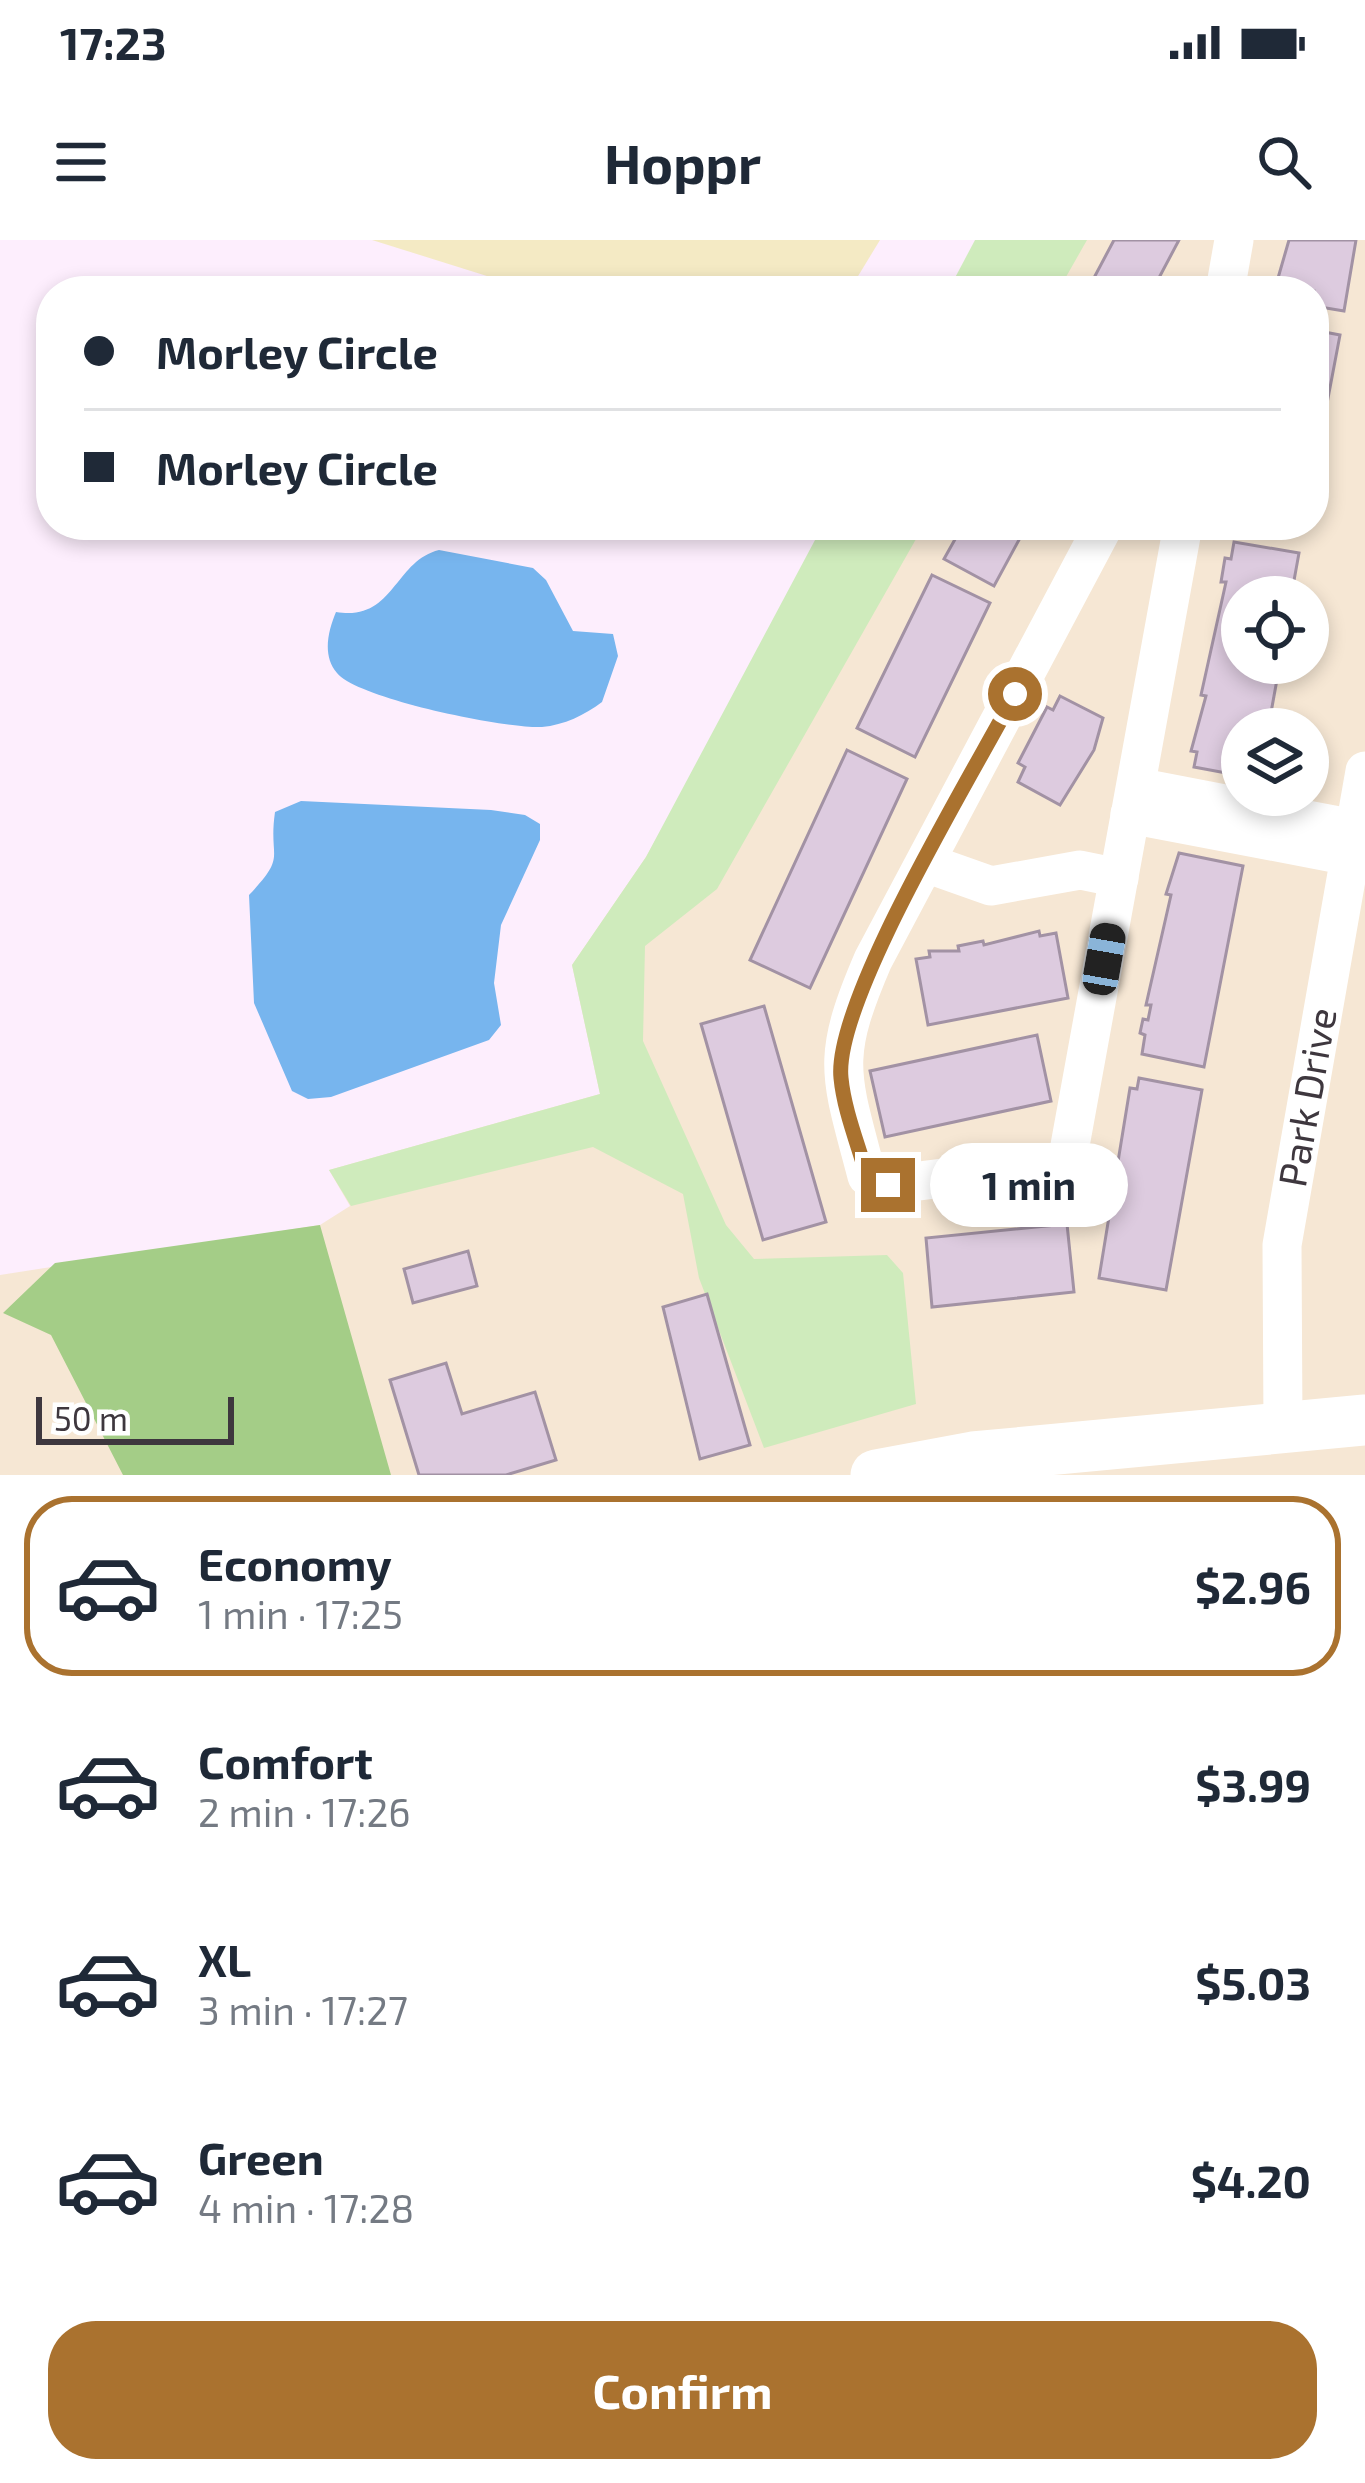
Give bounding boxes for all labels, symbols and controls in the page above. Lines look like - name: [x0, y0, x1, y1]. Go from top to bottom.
- text: 17:23: [60, 15, 166, 69]
- icon: menu: [48, 129, 114, 195]
- icon: search: [1251, 129, 1317, 195]
- text: Hoppr: [604, 130, 761, 195]
- text: Morley Circle: [156, 324, 438, 378]
- text: Morley Circle: [156, 440, 438, 494]
- map controls: [1221, 576, 1329, 816]
- button: locate: [1221, 576, 1329, 684]
- route start: [988, 667, 1042, 721]
- button: layers: [1221, 708, 1329, 816]
- car: [1080, 920, 1128, 998]
- street label: Park Drive: [1267, 1004, 1345, 1190]
- callout: 1 min: [930, 1143, 1128, 1227]
- route end: [861, 1158, 915, 1212]
- text: 1 min: [982, 1161, 1076, 1208]
- scale bar: [36, 1391, 234, 1444]
- text: 50 m: [54, 1398, 128, 1438]
- icon: car: [54, 1532, 162, 1640]
- text: Economy: [198, 1536, 392, 1590]
- text: $2.96: [1195, 1559, 1311, 1613]
- text: 1 min · 17:25: [198, 1590, 403, 1637]
- icon: car: [54, 1730, 162, 1838]
- text: Comfort: [198, 1734, 373, 1788]
- text: $3.99: [1195, 1757, 1311, 1811]
- text: 2 min · 17:26: [198, 1788, 411, 1835]
- icon: car: [54, 1928, 162, 2036]
- text: XL: [198, 1932, 251, 1986]
- text: $5.03: [1195, 1955, 1311, 2009]
- text: 3 min · 17:27: [198, 1986, 408, 2033]
- icon: car: [54, 2126, 162, 2234]
- text: Green: [198, 2130, 324, 2184]
- text: $4.20: [1191, 2153, 1311, 2207]
- text: 4 min · 17:28: [198, 2184, 414, 2231]
- button: Confirm: [48, 2321, 1317, 2459]

